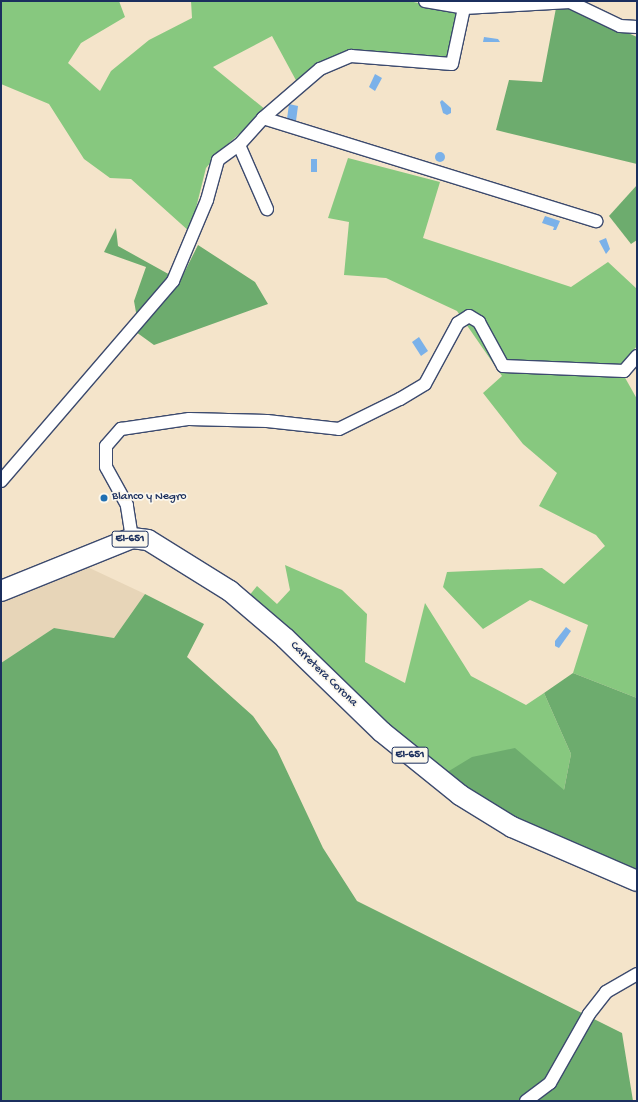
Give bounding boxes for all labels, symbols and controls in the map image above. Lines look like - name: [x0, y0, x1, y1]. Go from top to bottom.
- place label: Blanco y Negro: [112, 491, 186, 505]
- marker: Blanco y Negro: [99, 493, 109, 503]
- road number: EI-651: [111, 530, 149, 548]
- street label: Carretera Corona: [286, 639, 360, 711]
- road number: EI-651: [391, 746, 429, 764]

